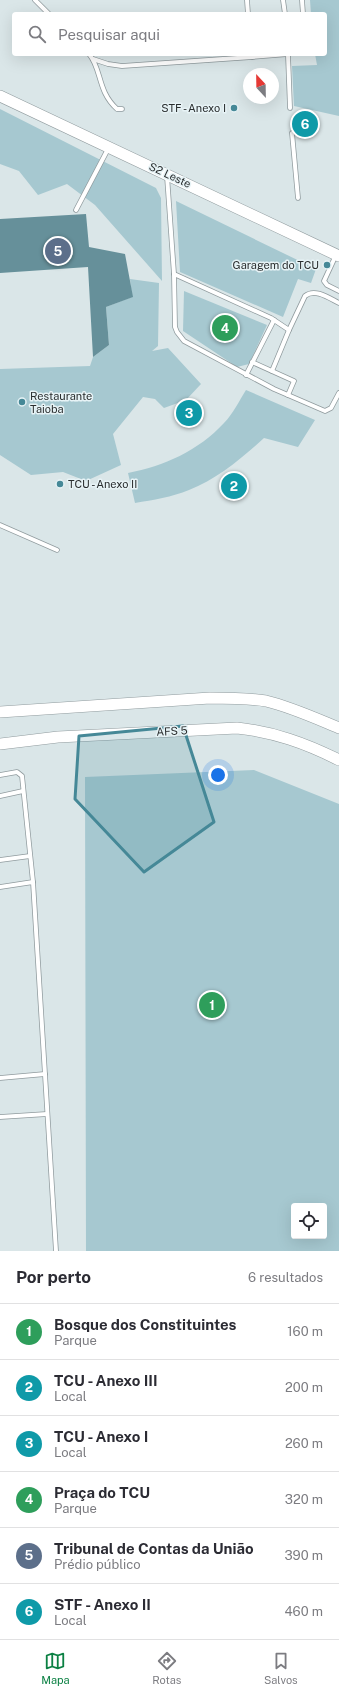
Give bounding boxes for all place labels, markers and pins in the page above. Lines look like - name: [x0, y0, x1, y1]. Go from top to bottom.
- place label: STF - Anexo I: [161, 102, 226, 114]
- marker: STF - Anexo I: [229, 103, 239, 113]
- pin: 6: [292, 109, 318, 139]
- pin: 5: [45, 236, 71, 266]
- place label: Garagem do TCU: [233, 259, 319, 271]
- marker: Garagem do TCU: [322, 260, 332, 270]
- pin: 4: [212, 313, 238, 343]
- place label: Restaurante Taioba: [30, 390, 92, 415]
- marker: Restaurante Taioba: [17, 397, 27, 407]
- pin: 3: [176, 398, 202, 428]
- pin: 2: [221, 471, 247, 501]
- place label: TCU - Anexo II: [68, 478, 137, 490]
- marker: TCU - Anexo II: [55, 479, 65, 489]
- pin: 1: [199, 990, 225, 1020]

